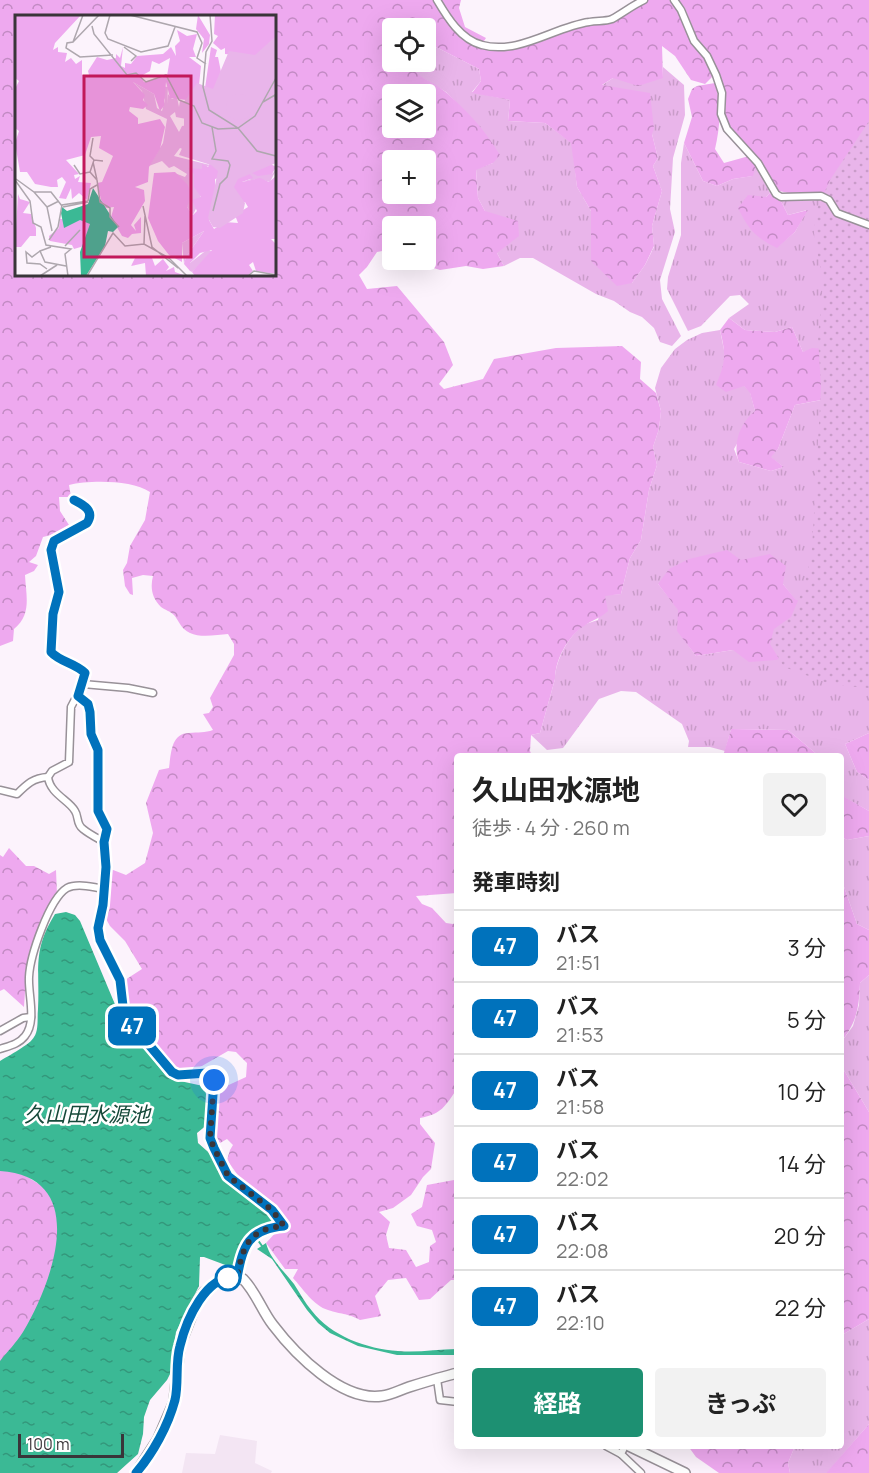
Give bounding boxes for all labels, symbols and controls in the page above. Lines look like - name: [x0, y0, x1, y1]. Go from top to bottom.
- inset map: [15, 15, 276, 276]
- map controls: [382, 18, 436, 270]
- button: locate: [382, 18, 436, 72]
- button: layers: [382, 84, 436, 138]
- button: +: [382, 150, 436, 204]
- button: −: [382, 216, 436, 270]
- text: 久山田水源地: [472, 770, 640, 808]
- button: heart: [763, 773, 826, 836]
- text: 徒歩 · 4 分 · 260 m: [472, 814, 630, 841]
- text: 発車時刻: [472, 867, 560, 897]
- text: バス: [556, 919, 600, 949]
- text: 47: [493, 932, 517, 960]
- text: 3 分: [787, 933, 826, 963]
- text: 21:51: [556, 949, 601, 976]
- text: バス: [556, 991, 600, 1021]
- text: 47: [493, 1004, 517, 1032]
- text: 5 分: [787, 1005, 826, 1035]
- line badge: 47: [105, 1006, 159, 1046]
- text: 47: [120, 1012, 144, 1040]
- text: 21:53: [556, 1021, 604, 1048]
- text: バス: [556, 1063, 600, 1093]
- your location: [199, 1065, 229, 1095]
- text: 47: [493, 1076, 517, 1104]
- text: 10 分: [778, 1077, 826, 1107]
- text: 21:58: [556, 1093, 604, 1120]
- water label: 久山田水源池: [24, 1100, 152, 1128]
- text: バス: [556, 1135, 600, 1165]
- text: 47: [493, 1148, 517, 1176]
- text: 14 分: [778, 1149, 826, 1179]
- text: 22:02: [556, 1165, 608, 1192]
- text: バス: [556, 1207, 600, 1237]
- text: 47: [493, 1220, 517, 1248]
- text: 20 分: [774, 1221, 826, 1251]
- text: 22:08: [556, 1237, 609, 1264]
- unlabelled marker: [215, 1265, 241, 1291]
- text: バス: [556, 1279, 600, 1309]
- text: 47: [493, 1292, 517, 1320]
- text: 22 分: [775, 1293, 826, 1323]
- text: 22:10: [556, 1309, 605, 1336]
- button: 経路: [472, 1368, 643, 1437]
- button: きっぷ: [655, 1368, 826, 1437]
- scale bar: [18, 1431, 124, 1458]
- text: 100 m: [27, 1433, 70, 1455]

